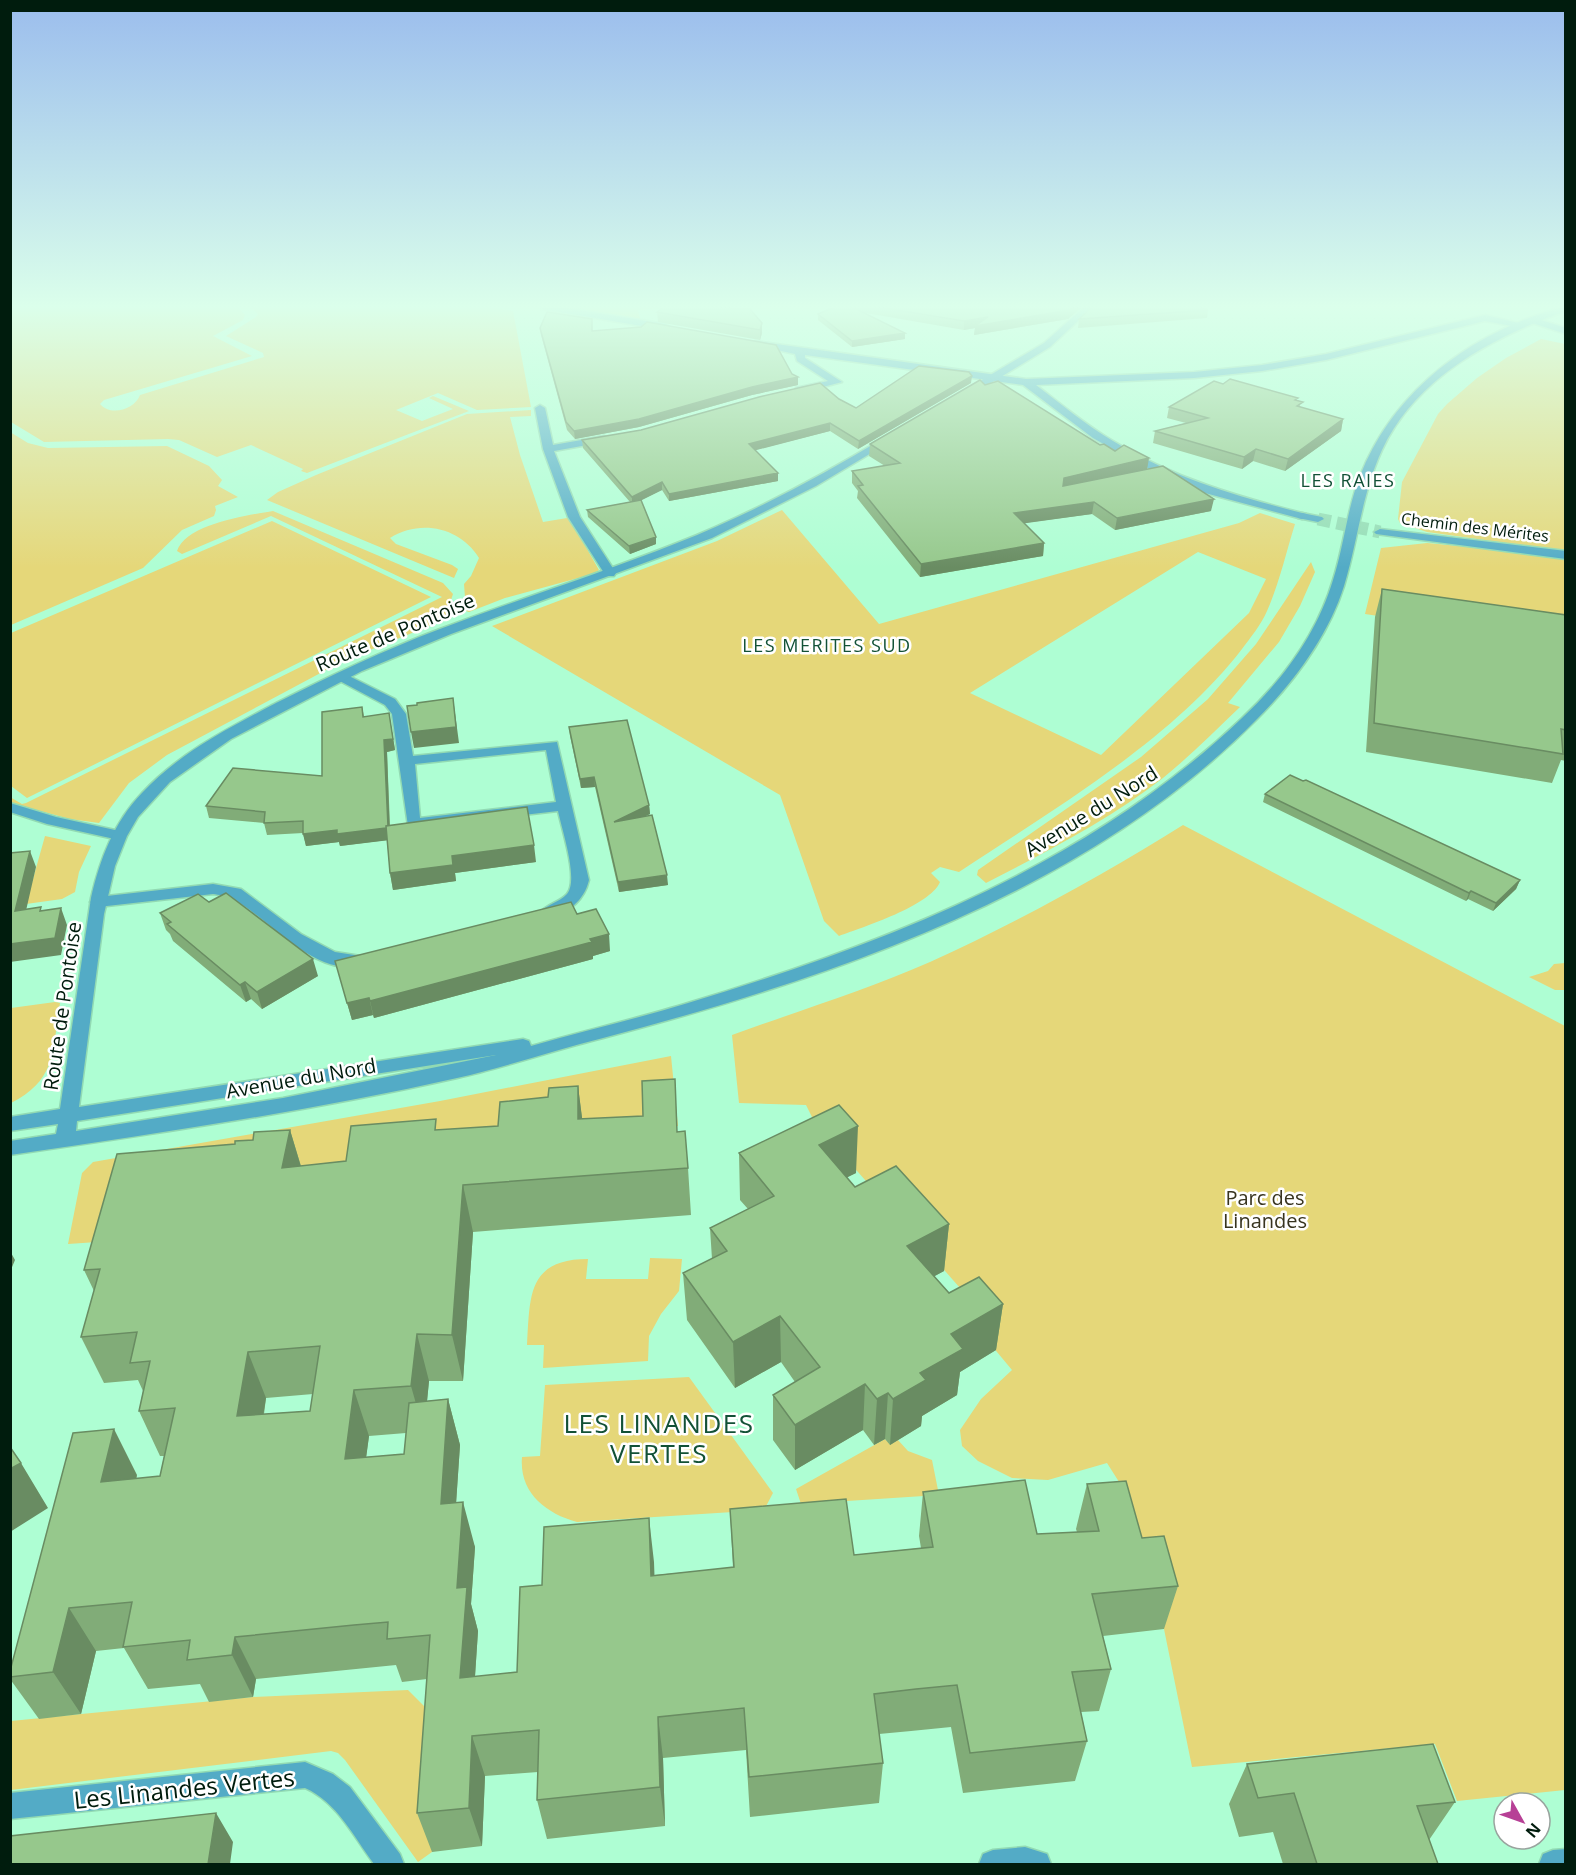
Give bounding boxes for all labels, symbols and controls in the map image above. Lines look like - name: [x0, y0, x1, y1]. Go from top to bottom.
- district label: LES RAIES: [1301, 468, 1395, 492]
- street label: Chemin des Mérites: [1400, 507, 1550, 547]
- street label: Route de Pontoise: [311, 586, 479, 678]
- district label: LES MERITES SUD: [742, 633, 912, 657]
- street label: Avenue du Nord: [1019, 759, 1163, 863]
- street label: Route de Pontoise: [37, 920, 87, 1092]
- street label: Avenue du Nord: [224, 1052, 378, 1104]
- park label: Parc des Linandes: [1223, 1184, 1307, 1234]
- district label: LES LINANDES VERTES: [563, 1405, 755, 1471]
- street label: Les Linandes Vertes: [72, 1760, 296, 1816]
- north arrow: [1492, 1791, 1552, 1851]
- text: N: [1521, 1819, 1546, 1843]

